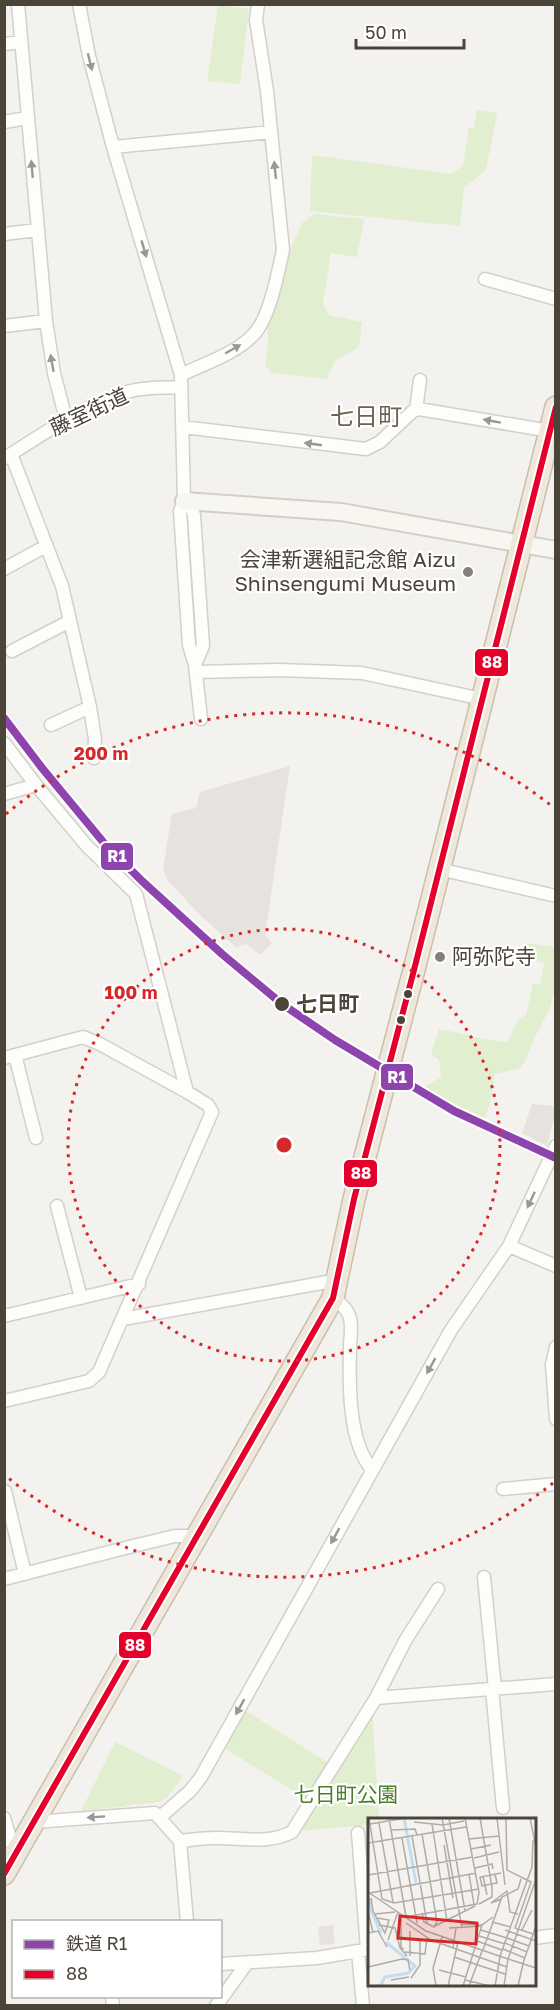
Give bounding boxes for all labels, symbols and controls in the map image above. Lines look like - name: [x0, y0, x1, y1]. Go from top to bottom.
- scale bar: [356, 12, 464, 50]
- text: 50 m: [365, 21, 407, 43]
- one-way arrow: [86, 53, 96, 71]
- one-way arrow: [27, 160, 36, 179]
- one-way arrow: [270, 161, 280, 180]
- one-way arrow: [140, 240, 149, 258]
- one-way arrow: [225, 344, 242, 354]
- one-way arrow: [47, 353, 56, 372]
- street label: 藤室街道: [45, 382, 132, 441]
- district label: 七日町: [330, 401, 402, 430]
- one-way arrow: [482, 416, 501, 425]
- one-way arrow: [303, 439, 322, 448]
- place label: 会津新選組記念館 Aizu Shinsengumi Museum: [234, 546, 456, 596]
- marker: 会津新選組記念館 Aizu Shinsengumi Museum: [461, 565, 475, 579]
- line badge: 88: [474, 648, 509, 677]
- text: 88: [482, 652, 502, 672]
- text: 200 m: [74, 742, 128, 764]
- line badge: R1: [100, 842, 134, 871]
- text: R1: [107, 846, 127, 866]
- place label: 阿弥陀寺: [452, 943, 536, 969]
- marker: 阿弥陀寺: [433, 950, 447, 964]
- text: 100 m: [105, 981, 157, 1003]
- unlabelled marker: [402, 988, 414, 1000]
- place label: 七日町: [296, 990, 359, 1016]
- marker: 七日町: [273, 995, 291, 1013]
- unlabelled marker: [395, 1014, 407, 1026]
- line badge: R1: [380, 1063, 414, 1091]
- text: R1: [387, 1067, 407, 1087]
- centre of rings: [274, 1135, 294, 1155]
- line badge: 88: [343, 1159, 378, 1188]
- text: 88: [351, 1163, 371, 1183]
- one-way arrow: [526, 1191, 535, 1208]
- one-way arrow: [426, 1358, 436, 1375]
- one-way arrow: [331, 1528, 341, 1545]
- line badge: 88: [118, 1631, 152, 1659]
- text: 88: [125, 1635, 145, 1655]
- one-way arrow: [235, 1699, 246, 1715]
- park label: 七日町公園: [294, 1781, 399, 1807]
- one-way arrow: [87, 1812, 106, 1822]
- inset map: [368, 1818, 536, 1986]
- legend: [12, 1920, 222, 1998]
- text: 鉄道 R1: [66, 1932, 128, 1954]
- text: 88: [66, 1962, 88, 1984]

